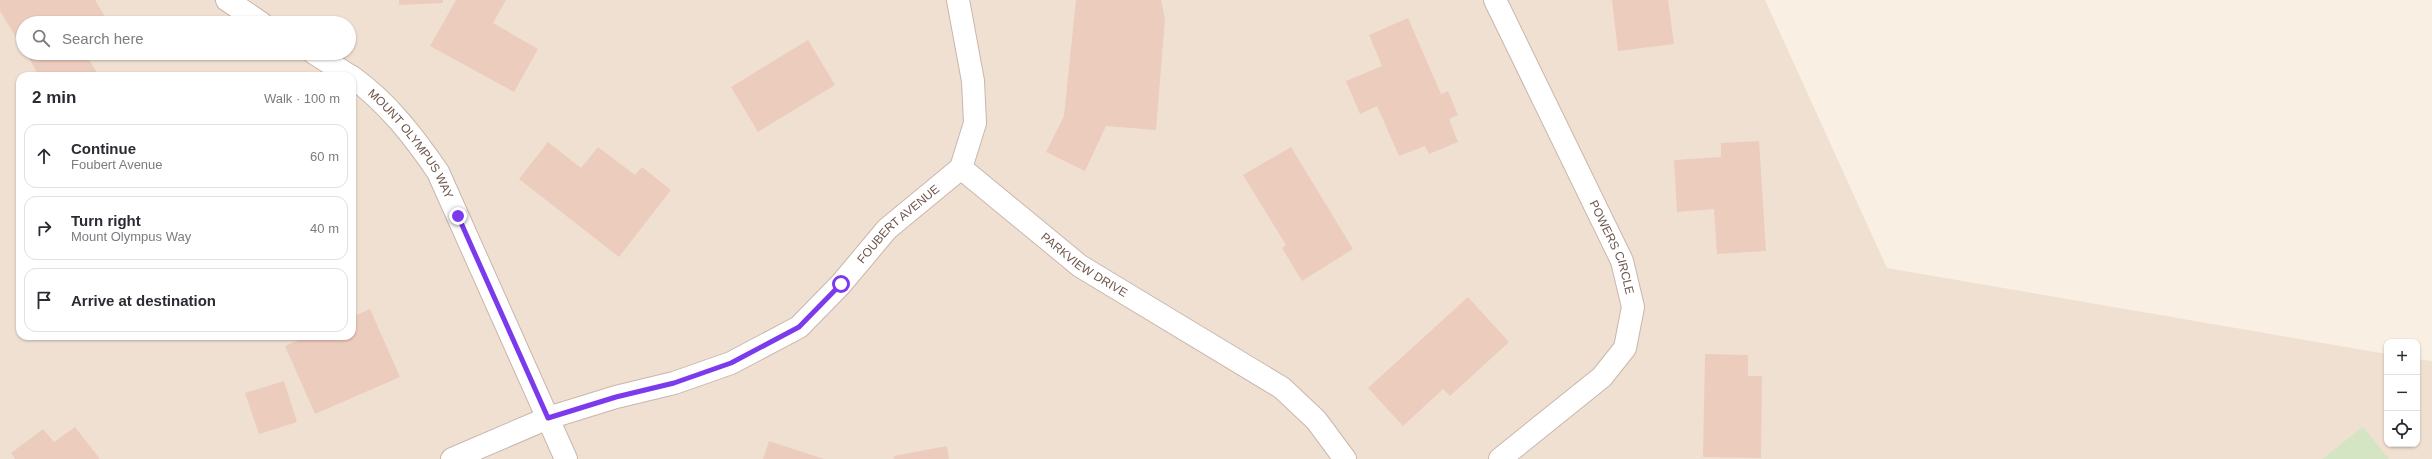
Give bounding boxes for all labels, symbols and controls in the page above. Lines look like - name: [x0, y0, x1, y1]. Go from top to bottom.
- search box: [16, 16, 356, 60]
- icon: search: [30, 27, 52, 49]
- text: Search here: [62, 30, 144, 47]
- street label: MOUNT OLYMPUS WAY: [365, 86, 456, 201]
- text: 2 min: [32, 88, 76, 107]
- text: Walk · 100 m: [264, 91, 340, 106]
- text: Continue: [71, 140, 136, 157]
- icon: ahead: [33, 145, 55, 167]
- text: 60 m: [310, 149, 339, 164]
- text: Foubert Avenue: [71, 157, 163, 172]
- street label: FOUBERT AVENUE: [854, 182, 942, 266]
- street label: POWERS CIRCLE: [1587, 198, 1637, 296]
- route end: [449, 207, 467, 225]
- text: Turn right: [71, 212, 141, 229]
- icon: right: [33, 217, 55, 239]
- text: 40 m: [310, 221, 339, 236]
- text: Mount Olympus Way: [71, 229, 191, 244]
- street label: PARKVIEW DRIVE: [1038, 230, 1130, 300]
- route start: [832, 275, 850, 293]
- icon: arrive: [33, 289, 55, 311]
- text: Arrive at destination: [71, 292, 216, 309]
- map controls: [2384, 339, 2420, 447]
- button: +: [2384, 339, 2420, 375]
- button: −: [2384, 375, 2420, 411]
- button: locate: [2384, 411, 2420, 447]

